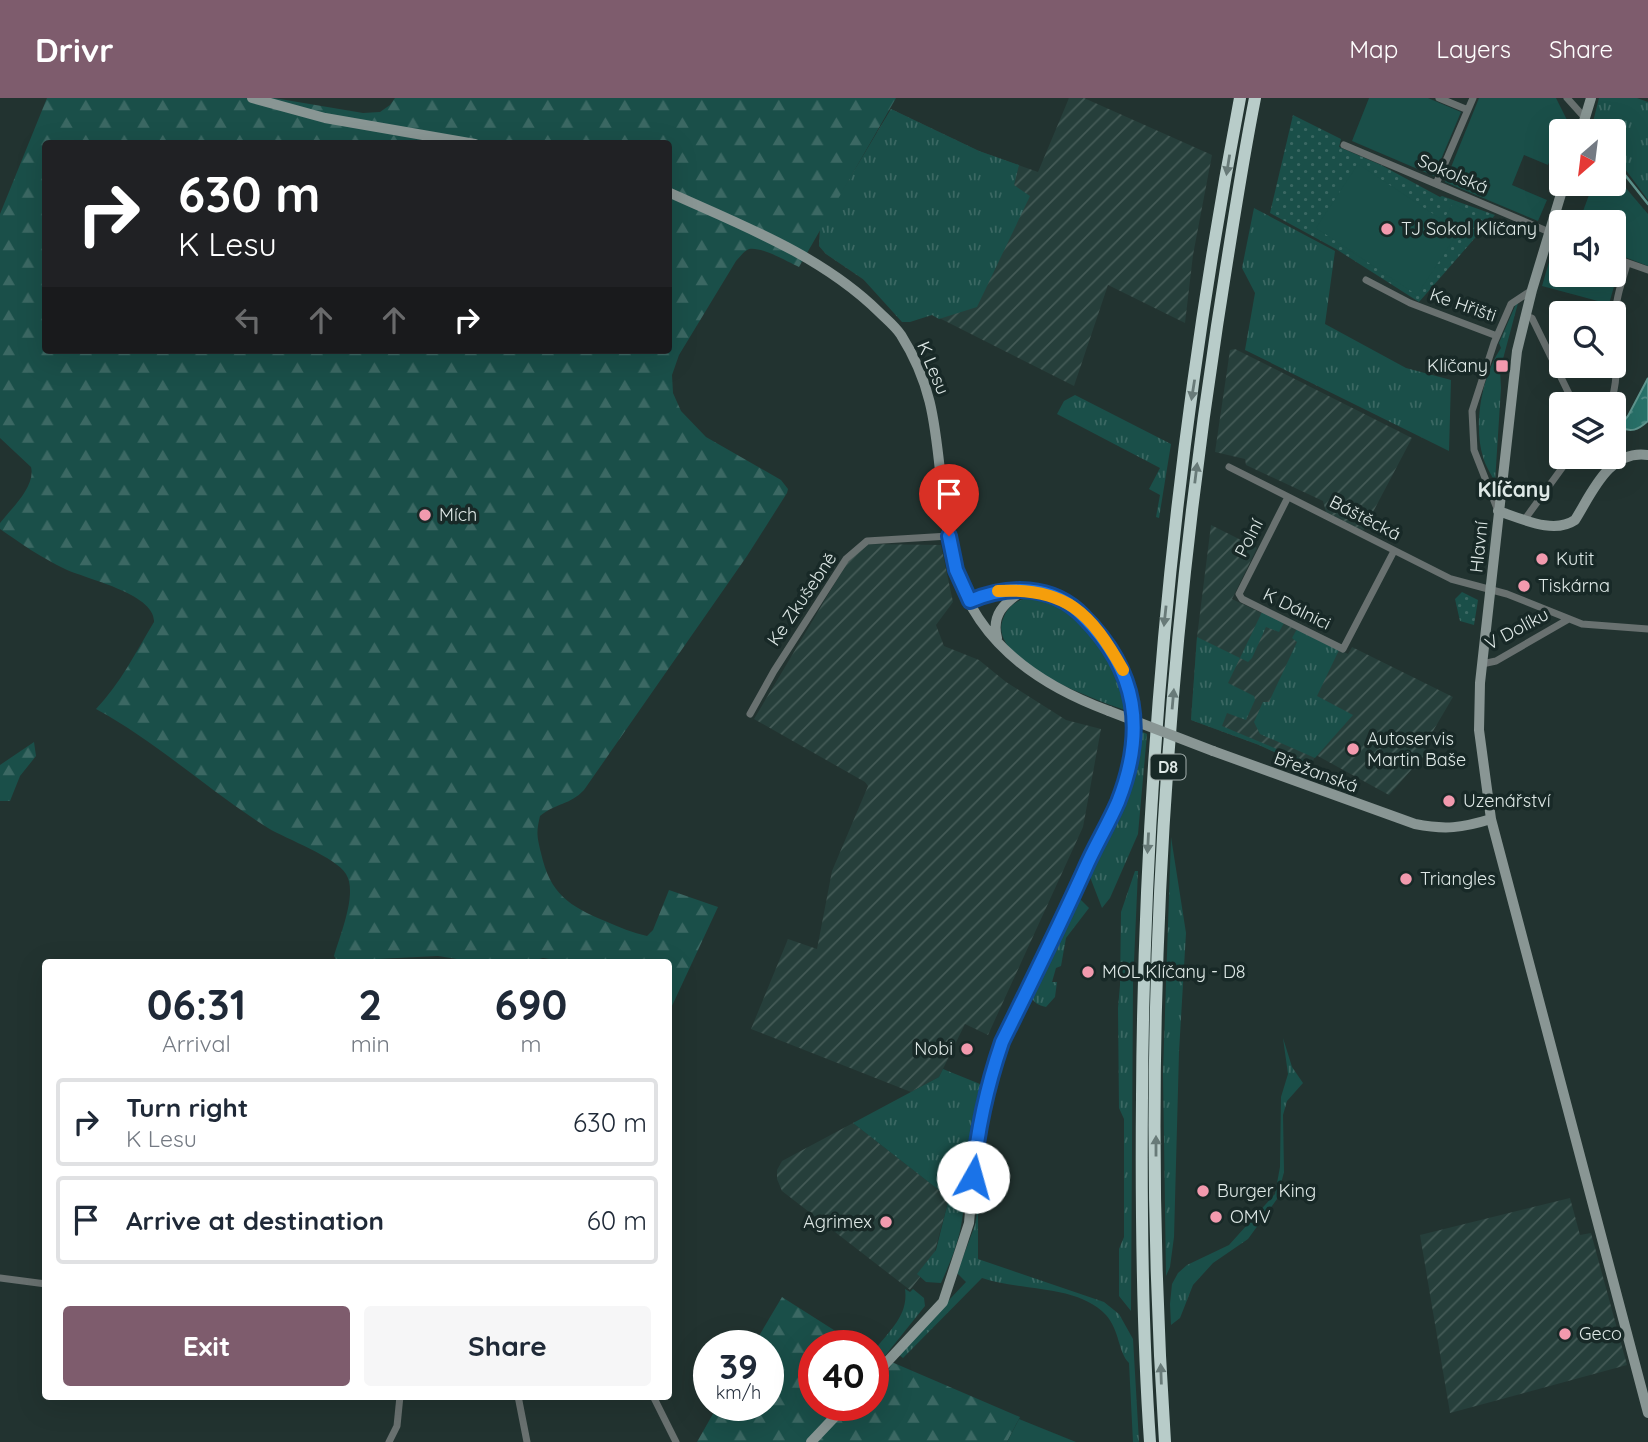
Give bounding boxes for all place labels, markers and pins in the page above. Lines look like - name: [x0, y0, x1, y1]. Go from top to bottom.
- place label: TJ Sokol Klíčany: [1401, 217, 1537, 240]
- marker: TJ Sokol Klíčany: [1379, 221, 1395, 237]
- place label: Klíčany: [1427, 354, 1488, 377]
- marker: Klíčany: [1494, 358, 1510, 374]
- pin: [919, 464, 979, 536]
- place label: Mích: [439, 503, 477, 526]
- marker: Mích: [417, 507, 433, 523]
- place label: Kutit: [1556, 547, 1594, 570]
- marker: Kutit: [1534, 551, 1550, 567]
- place label: Tiskárna: [1538, 574, 1610, 597]
- marker: Tiskárna: [1516, 578, 1532, 594]
- place label: Autoservis Martin Baše: [1367, 727, 1466, 771]
- marker: Autoservis Martin Baše: [1345, 741, 1361, 757]
- place label: Uzenářství: [1463, 789, 1551, 812]
- marker: Uzenářství: [1441, 793, 1457, 809]
- place label: Triangles: [1420, 867, 1496, 890]
- marker: Triangles: [1398, 871, 1414, 887]
- place label: MOL Klíčany - D8: [1102, 960, 1246, 983]
- marker: MOL Klíčany - D8: [1080, 964, 1096, 980]
- place label: Nobi: [914, 1037, 953, 1060]
- marker: Nobi: [959, 1041, 975, 1057]
- place label: Burger King: [1217, 1179, 1316, 1202]
- marker: Burger King: [1195, 1183, 1211, 1199]
- place label: OMV: [1230, 1205, 1271, 1228]
- marker: OMV: [1208, 1209, 1224, 1225]
- place label: Agrimex: [803, 1210, 872, 1233]
- marker: Agrimex: [878, 1214, 894, 1230]
- place label: Geco: [1579, 1322, 1622, 1345]
- marker: Geco: [1557, 1326, 1573, 1342]

